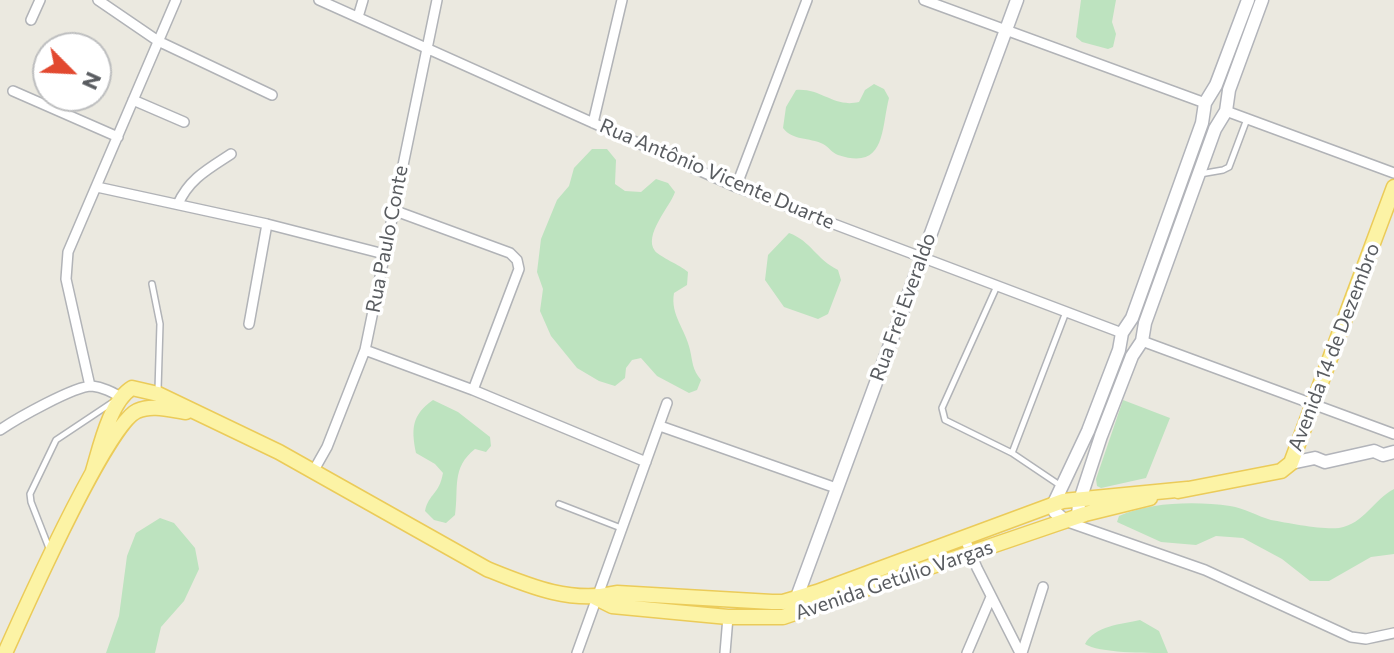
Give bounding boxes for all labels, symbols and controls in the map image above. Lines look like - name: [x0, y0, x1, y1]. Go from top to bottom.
- north arrow: [32, 32, 112, 112]
- text: N: [77, 68, 108, 94]
- street label: Rua Antônio Vicente Duarte: [596, 114, 838, 234]
- street label: Rua Paulo Conte: [361, 163, 413, 315]
- street label: Rua Frei Everaldo: [865, 230, 941, 384]
- street label: Avenida 14 de Dezembro: [1283, 240, 1385, 454]
- street label: Avenida Getúlio Vargas: [792, 535, 996, 625]

